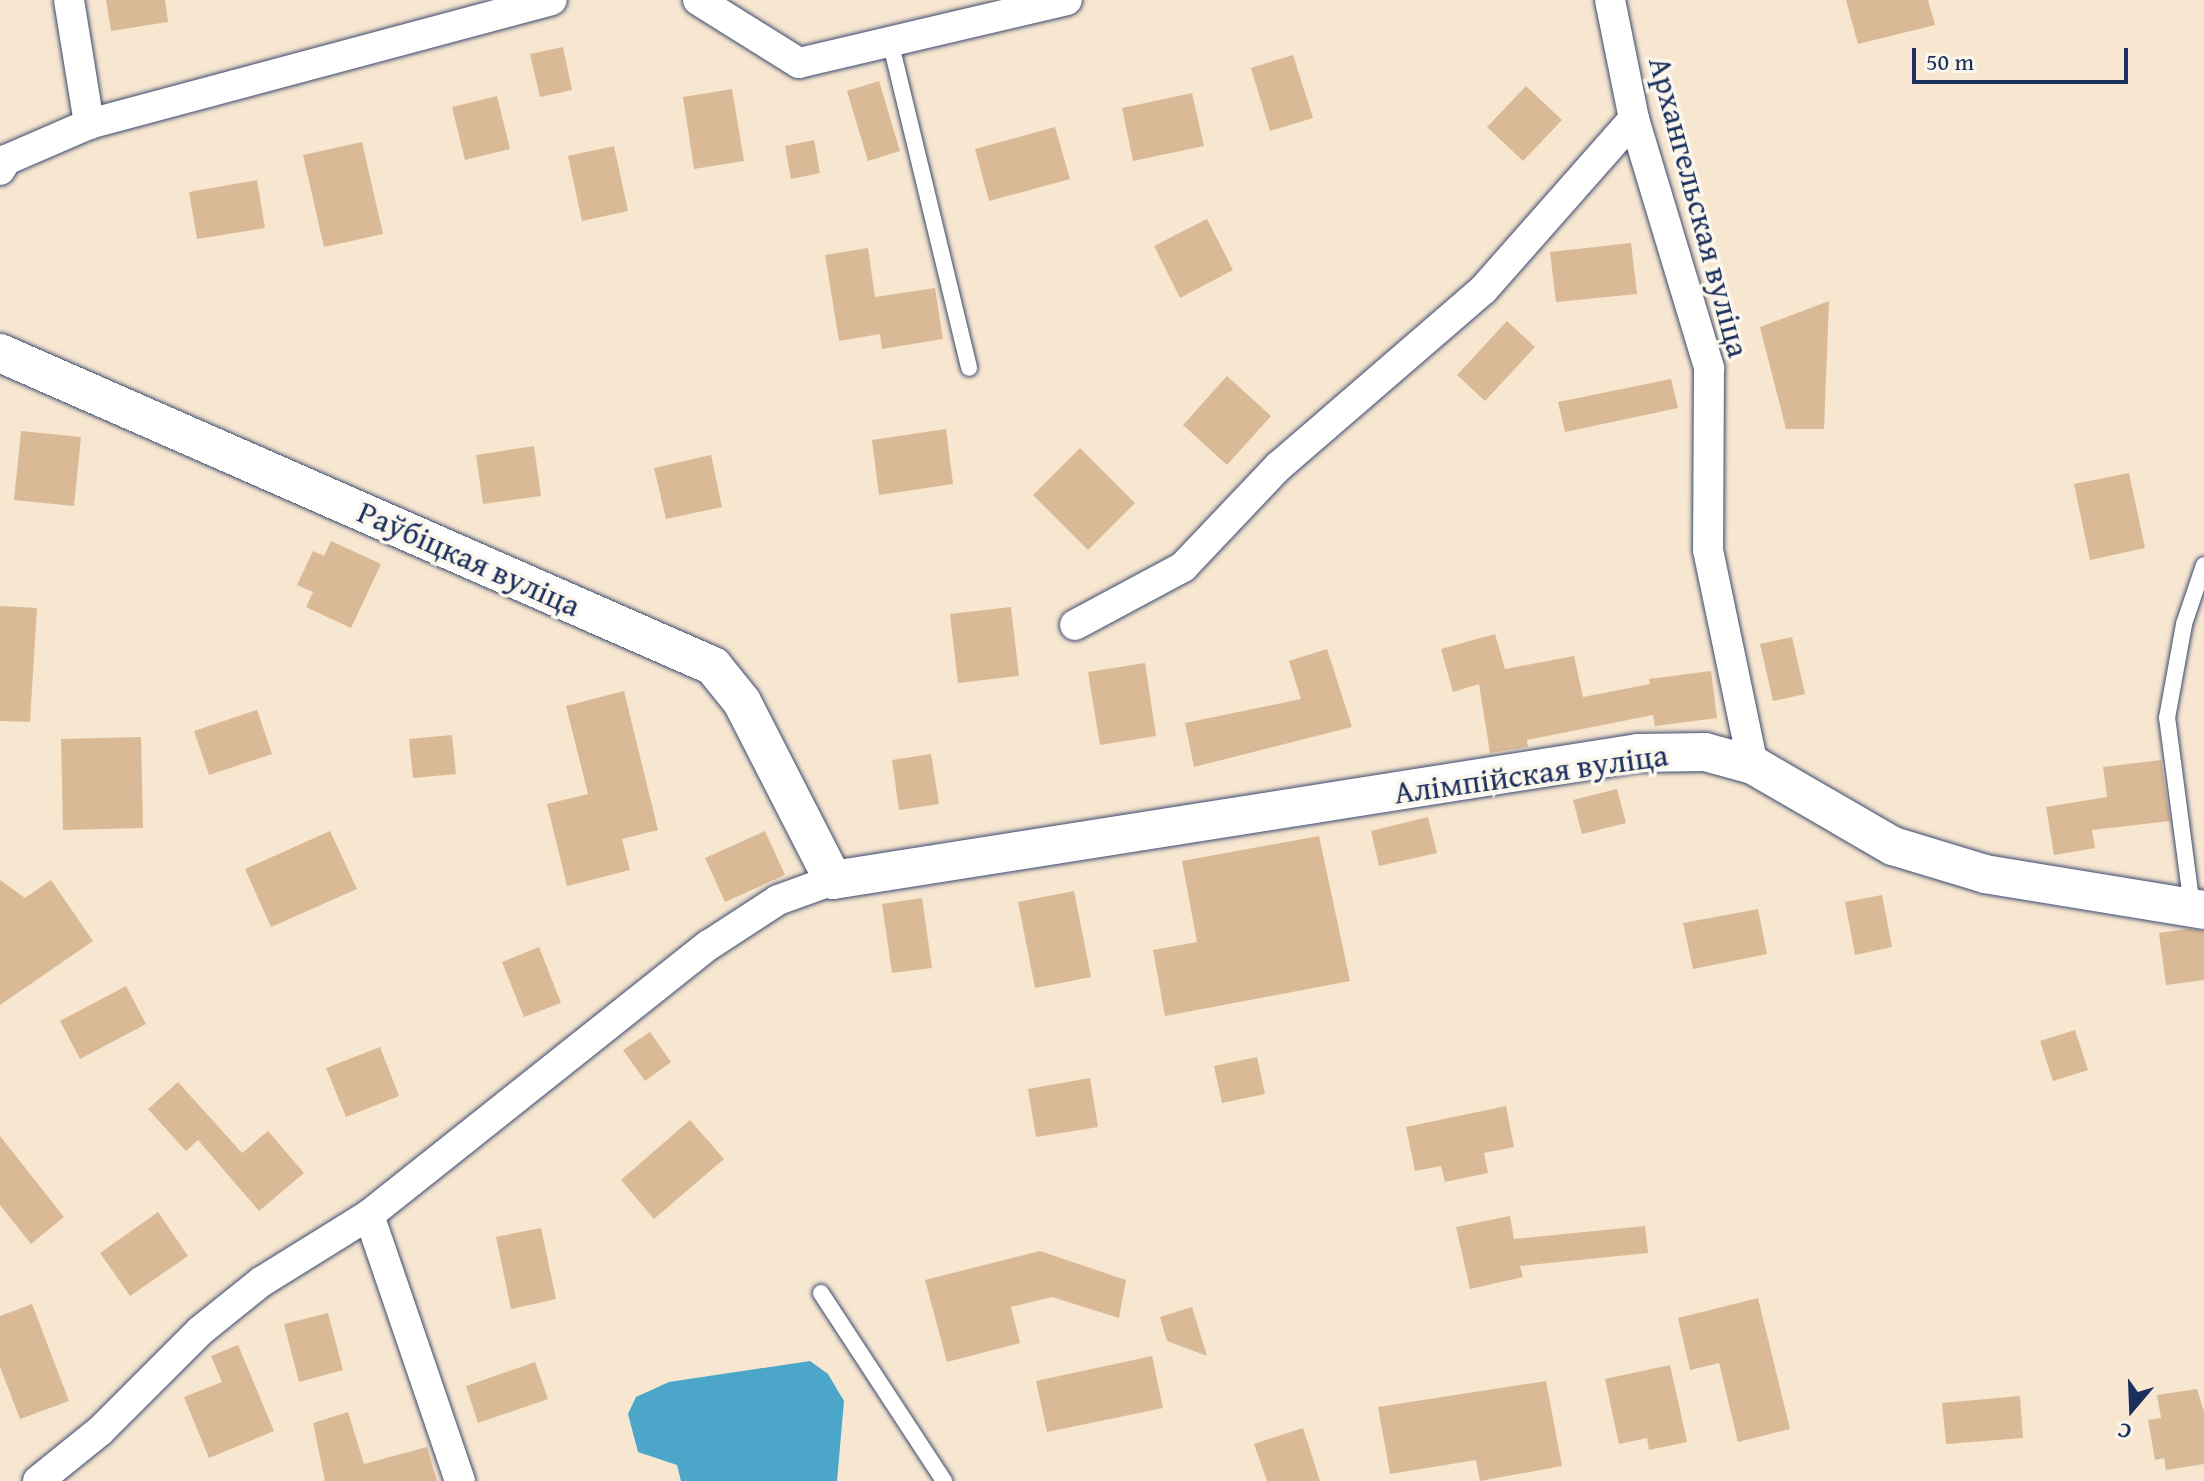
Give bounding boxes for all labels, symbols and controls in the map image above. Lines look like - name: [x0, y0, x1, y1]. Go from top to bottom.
- scale bar: [1916, 32, 2132, 82]
- text: 50 m: [1926, 44, 1974, 79]
- street label: Архангельская вуліца: [1640, 53, 1758, 361]
- street label: Раўбіцкая вуліца: [352, 493, 586, 625]
- street label: Алімпійская вуліца: [1392, 736, 1670, 812]
- north arrow: [2092, 1369, 2172, 1449]
- text: С: [2113, 1415, 2135, 1449]

